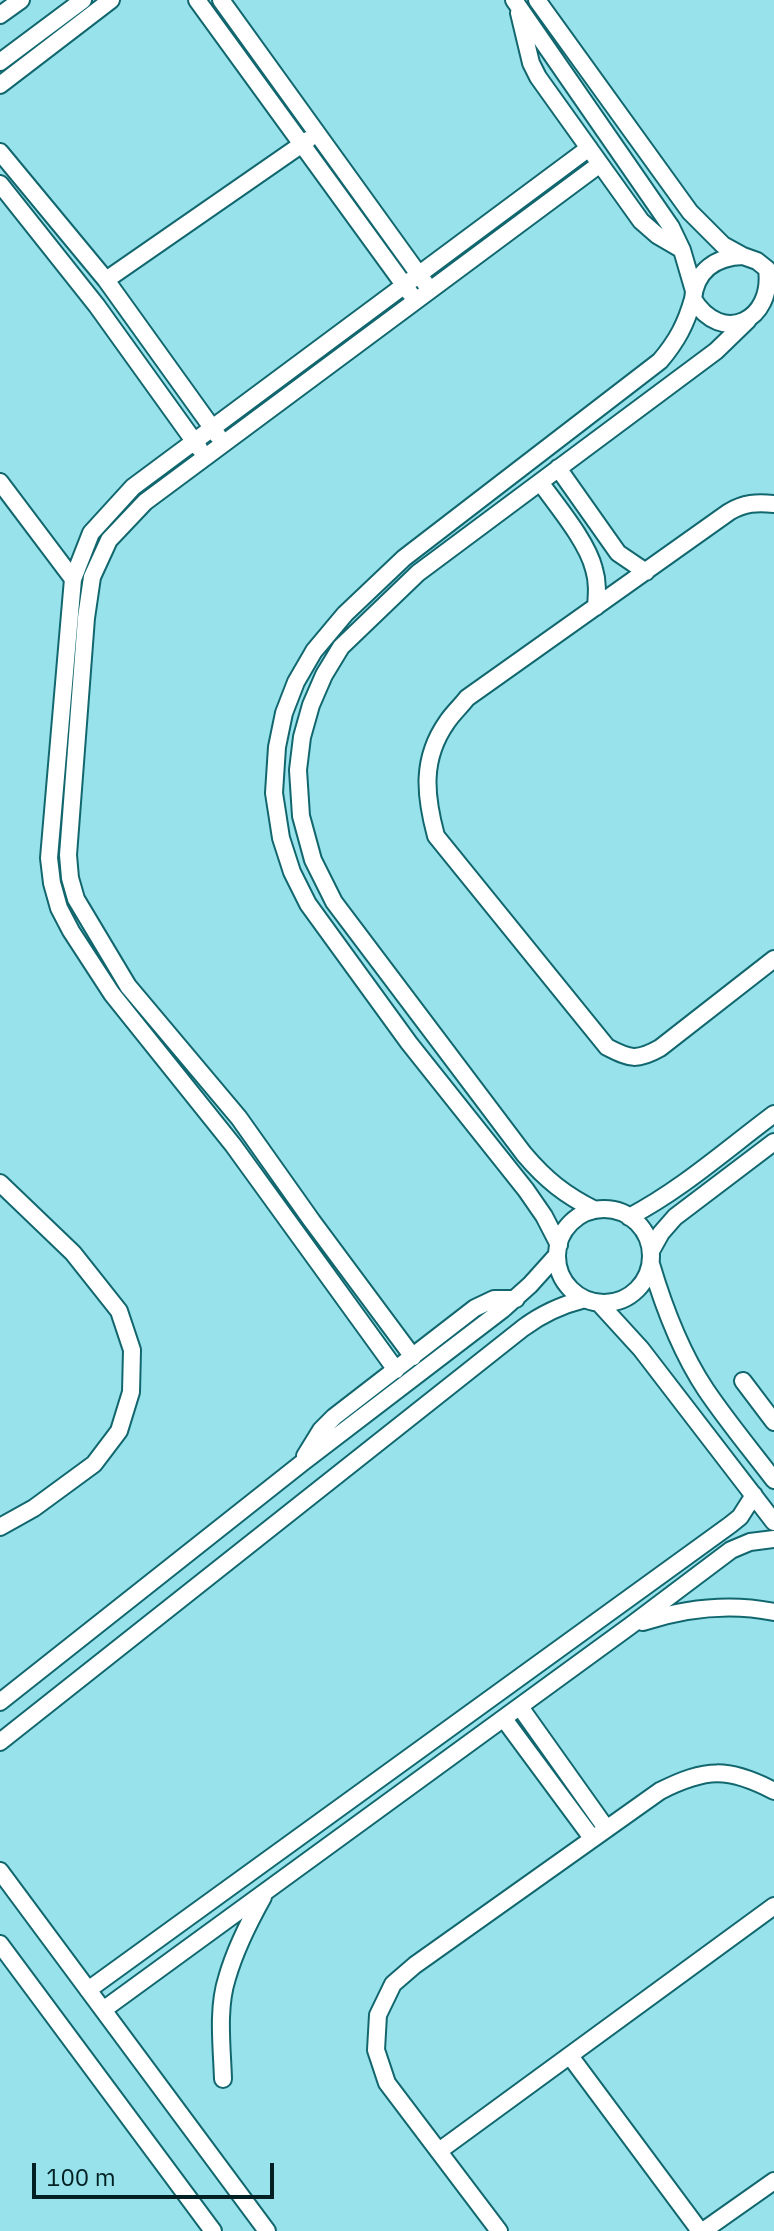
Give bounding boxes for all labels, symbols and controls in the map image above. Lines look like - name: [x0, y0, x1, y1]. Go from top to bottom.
- scale bar: [36, 2147, 278, 2197]
- text: 100 m: [46, 2161, 116, 2193]

